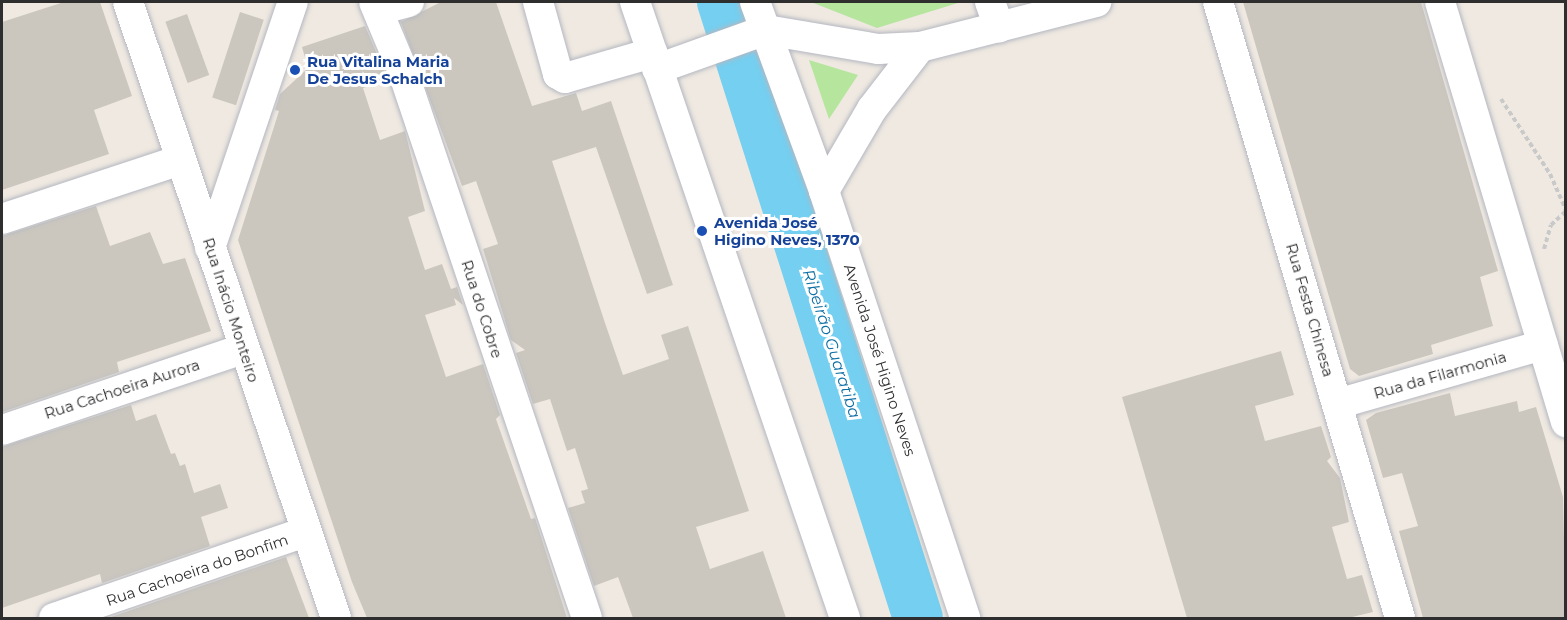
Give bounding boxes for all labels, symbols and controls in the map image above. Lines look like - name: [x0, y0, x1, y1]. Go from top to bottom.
- place label: Rua Vitalina Maria De Jesus Schalch: [307, 52, 450, 87]
- marker: Rua Vitalina Maria De Jesus Schalch: [288, 63, 302, 77]
- place label: Avenida José Higino Neves, 1370: [714, 213, 860, 248]
- marker: Avenida José Higino Neves, 1370: [695, 224, 709, 238]
- street label: Rua Inácio Monteiro: [199, 235, 263, 385]
- street label: Rua Festa Chinesa: [1282, 241, 1338, 379]
- street label: Rua do Cobre: [458, 258, 506, 360]
- street label: Avenida José Higino Neves: [840, 262, 920, 458]
- water label: Ribeirão Guaratiba: [798, 267, 864, 421]
- street label: Rua da Filarmonia: [1372, 347, 1508, 403]
- street label: Rua Cachoeira Aurora: [42, 355, 202, 423]
- street label: Rua Cachoeira do Bonfim: [103, 530, 291, 610]

